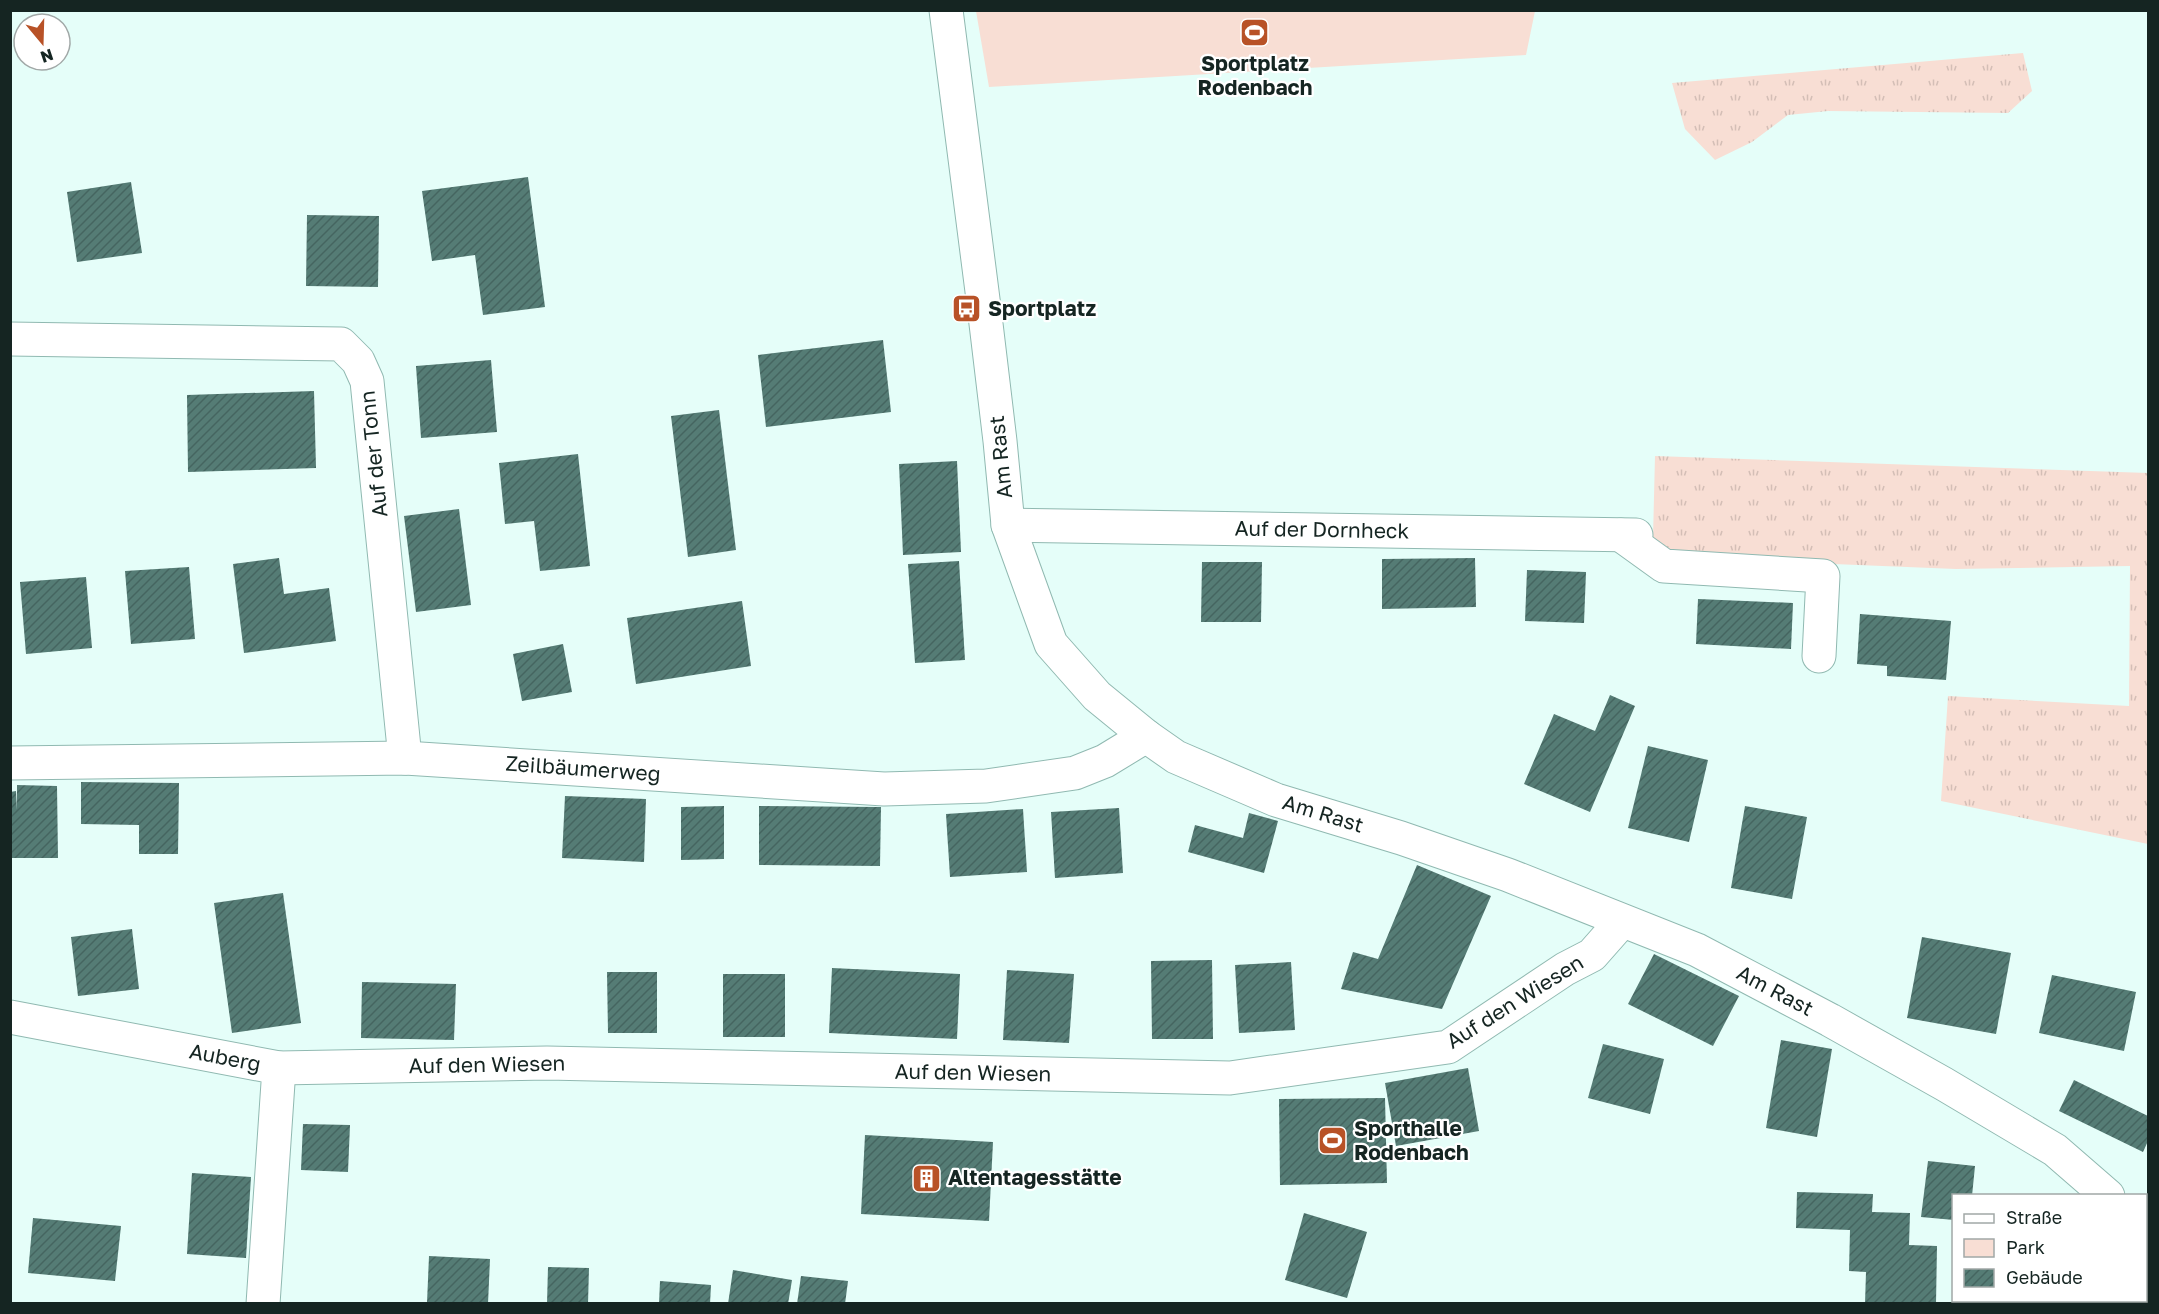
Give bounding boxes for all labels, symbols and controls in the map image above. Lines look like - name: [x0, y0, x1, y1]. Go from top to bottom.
- north arrow: [12, 12, 72, 72]
- sports icon: Sportplatz Rodenbach: [1239, 17, 1271, 49]
- text: N: [38, 45, 56, 68]
- place label: Sportplatz Rodenbach: [1198, 50, 1312, 100]
- bus stop icon: Sportplatz: [951, 293, 983, 325]
- place label: Sportplatz: [988, 295, 1096, 321]
- street label: Auf der Tonn: [353, 389, 393, 519]
- street label: Am Rast: [983, 414, 1017, 500]
- street label: Auf der Dornheck: [1234, 514, 1410, 544]
- street label: Zeilbäumerweg: [505, 750, 662, 786]
- street label: Am Rast: [1280, 788, 1367, 838]
- street label: Auf den Wiesen: [1441, 949, 1588, 1054]
- street label: Am Rast: [1733, 959, 1818, 1021]
- street label: Auberg: [187, 1037, 263, 1077]
- street label: Auf den Wiesen: [408, 1050, 566, 1078]
- street label: Auf den Wiesen: [894, 1058, 1052, 1086]
- place label: Sporthalle Rodenbach: [1354, 1115, 1469, 1165]
- sports icon: Sporthalle Rodenbach: [1317, 1125, 1349, 1157]
- building icon: Altentagesstätte: [911, 1162, 943, 1194]
- place label: Altentagesstätte: [948, 1164, 1122, 1190]
- legend: [1952, 1194, 2147, 1302]
- text: Straße: [2006, 1206, 2062, 1228]
- text: Park: [2006, 1236, 2045, 1258]
- text: Gebäude: [2006, 1266, 2083, 1288]

